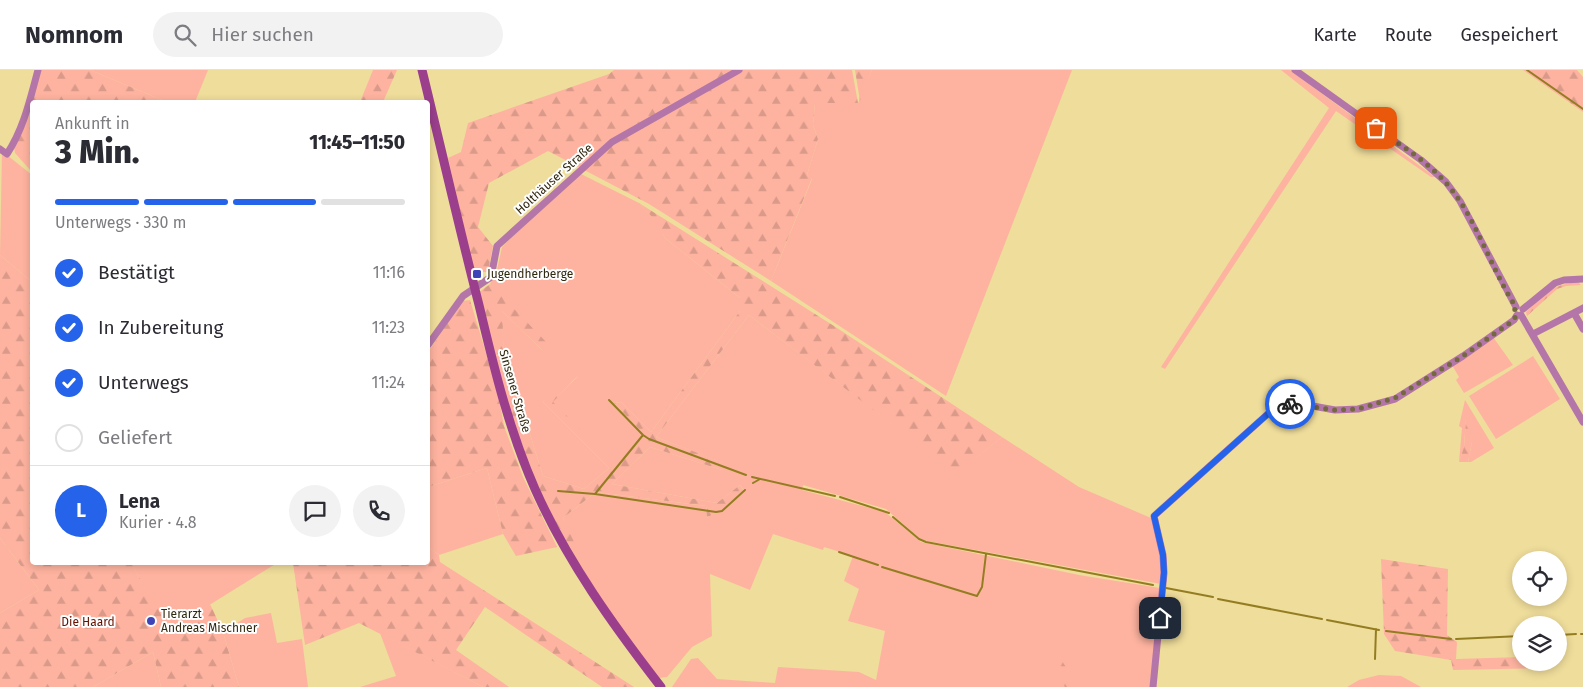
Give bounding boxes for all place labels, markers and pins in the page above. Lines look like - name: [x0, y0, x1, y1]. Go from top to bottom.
- pin: [1355, 107, 1397, 149]
- place label: Jugendherberge: [487, 267, 573, 281]
- marker: Jugendherberge: [471, 268, 483, 280]
- pin: [1139, 597, 1181, 639]
- place label: Tierarzt Andreas Mischner: [161, 607, 258, 635]
- marker: Tierarzt Andreas Mischner: [145, 615, 157, 627]

